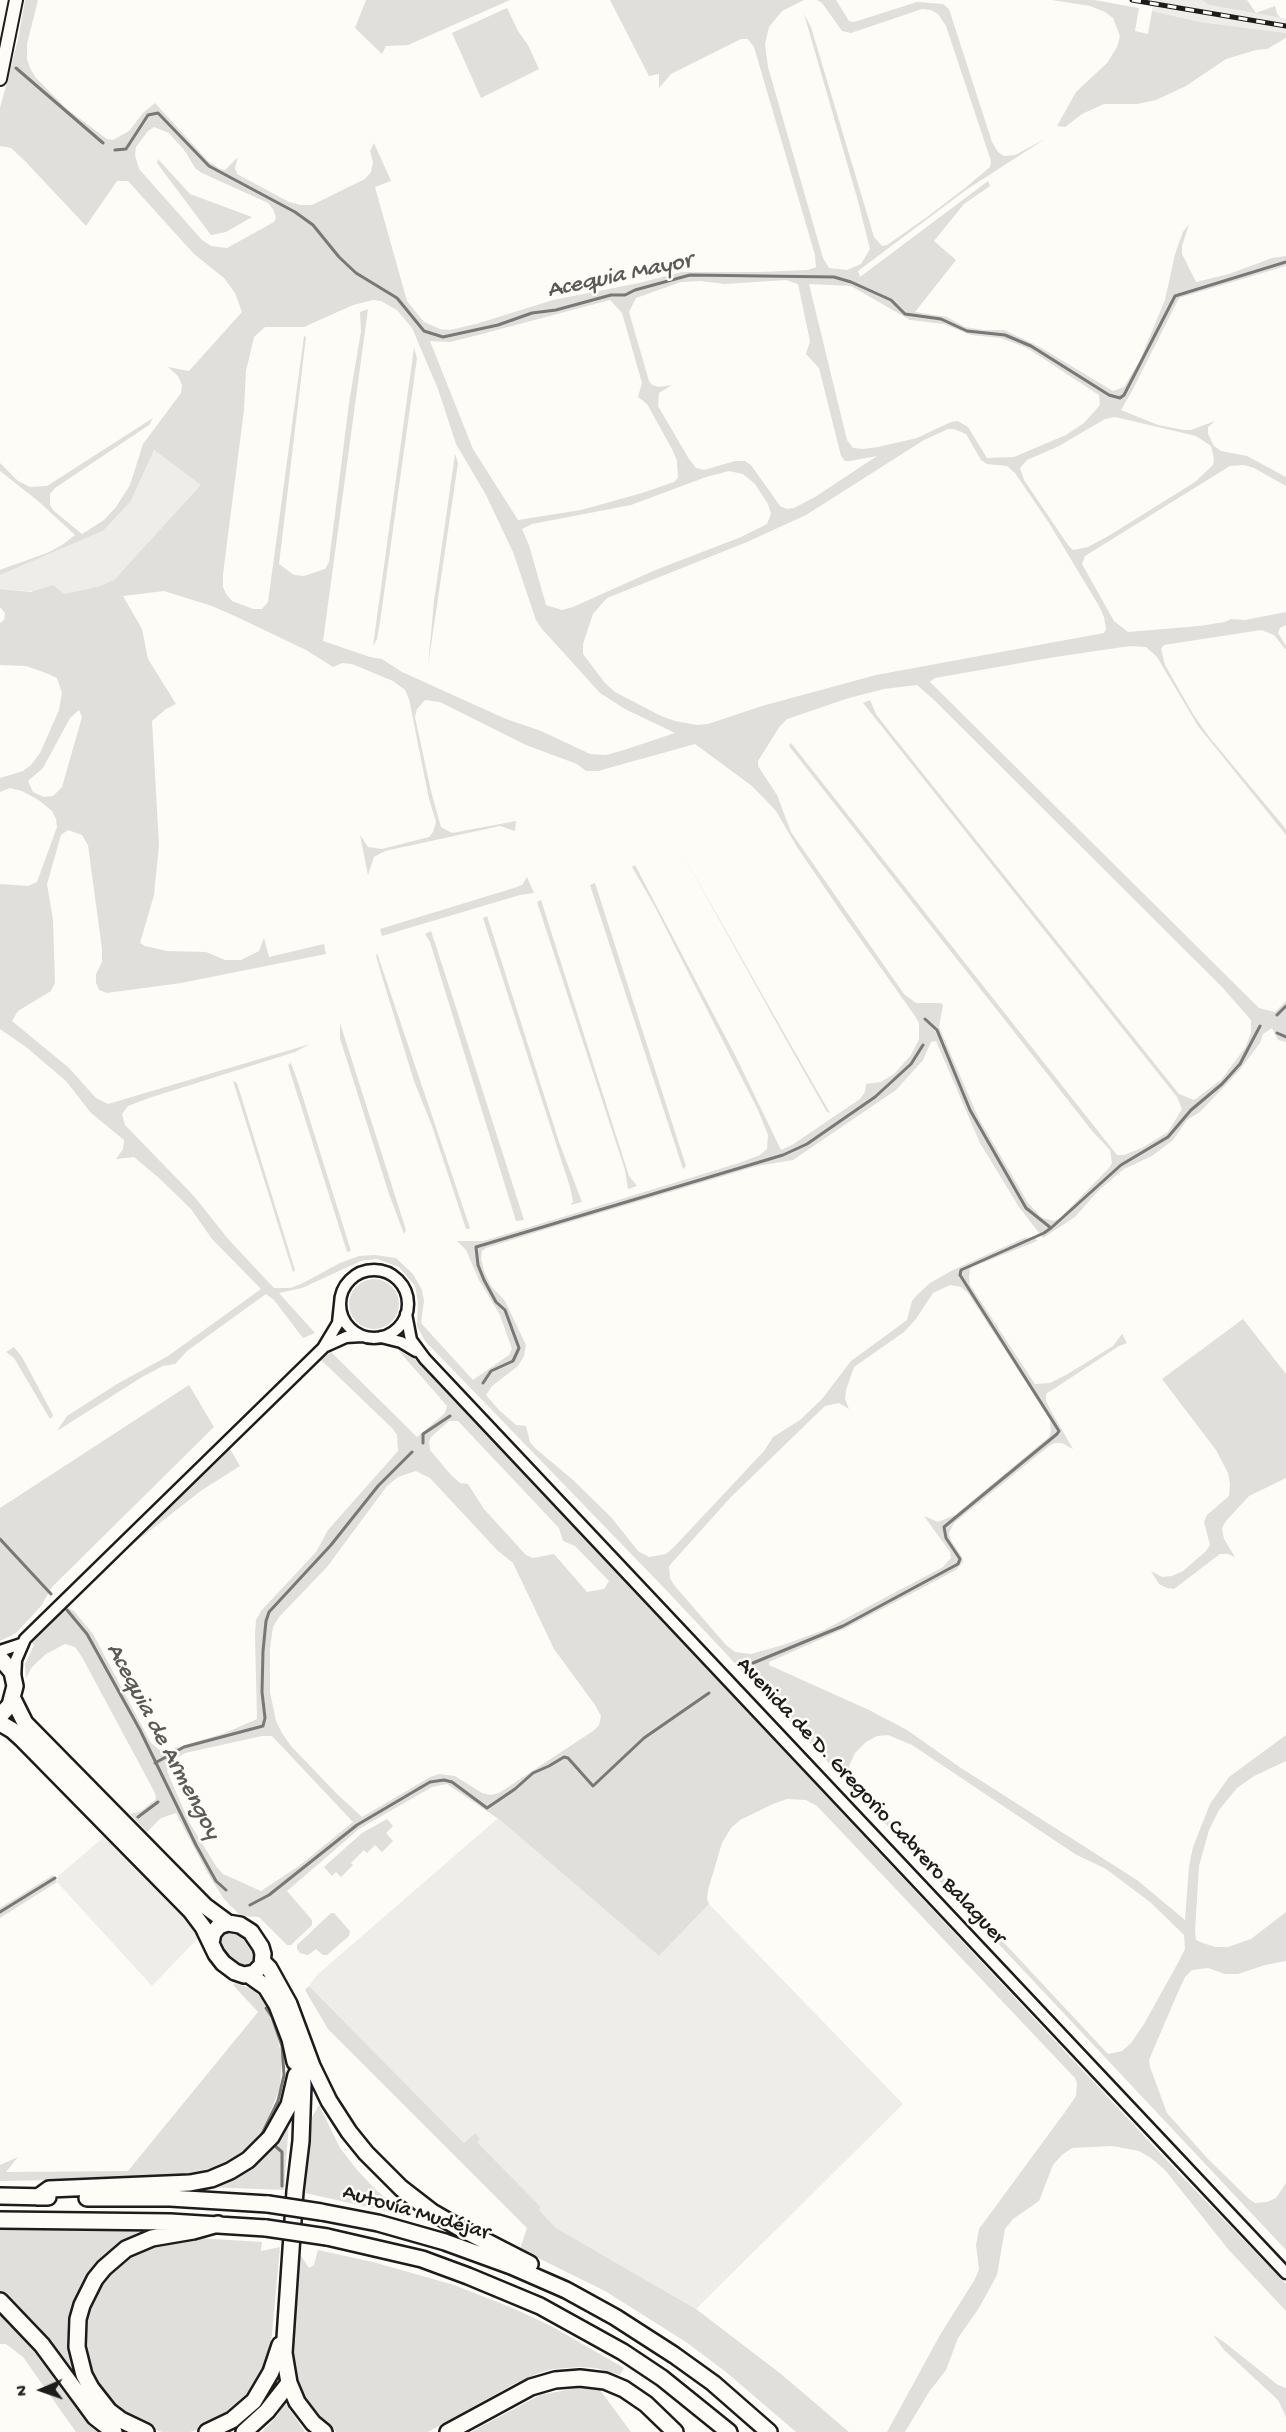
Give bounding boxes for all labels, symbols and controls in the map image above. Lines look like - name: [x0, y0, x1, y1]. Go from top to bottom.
- water label: Acequia Mayor: [545, 248, 695, 306]
- water label: Acequia de Armengoy: [98, 1639, 226, 1845]
- street label: Avenida de D. Gregorio Cabrero Balaguer: [730, 1653, 1010, 1951]
- street label: Autovía Mudéjar: [339, 2180, 493, 2248]
- north arrow: [12, 2360, 72, 2420]
- text: N: [14, 2385, 33, 2396]

